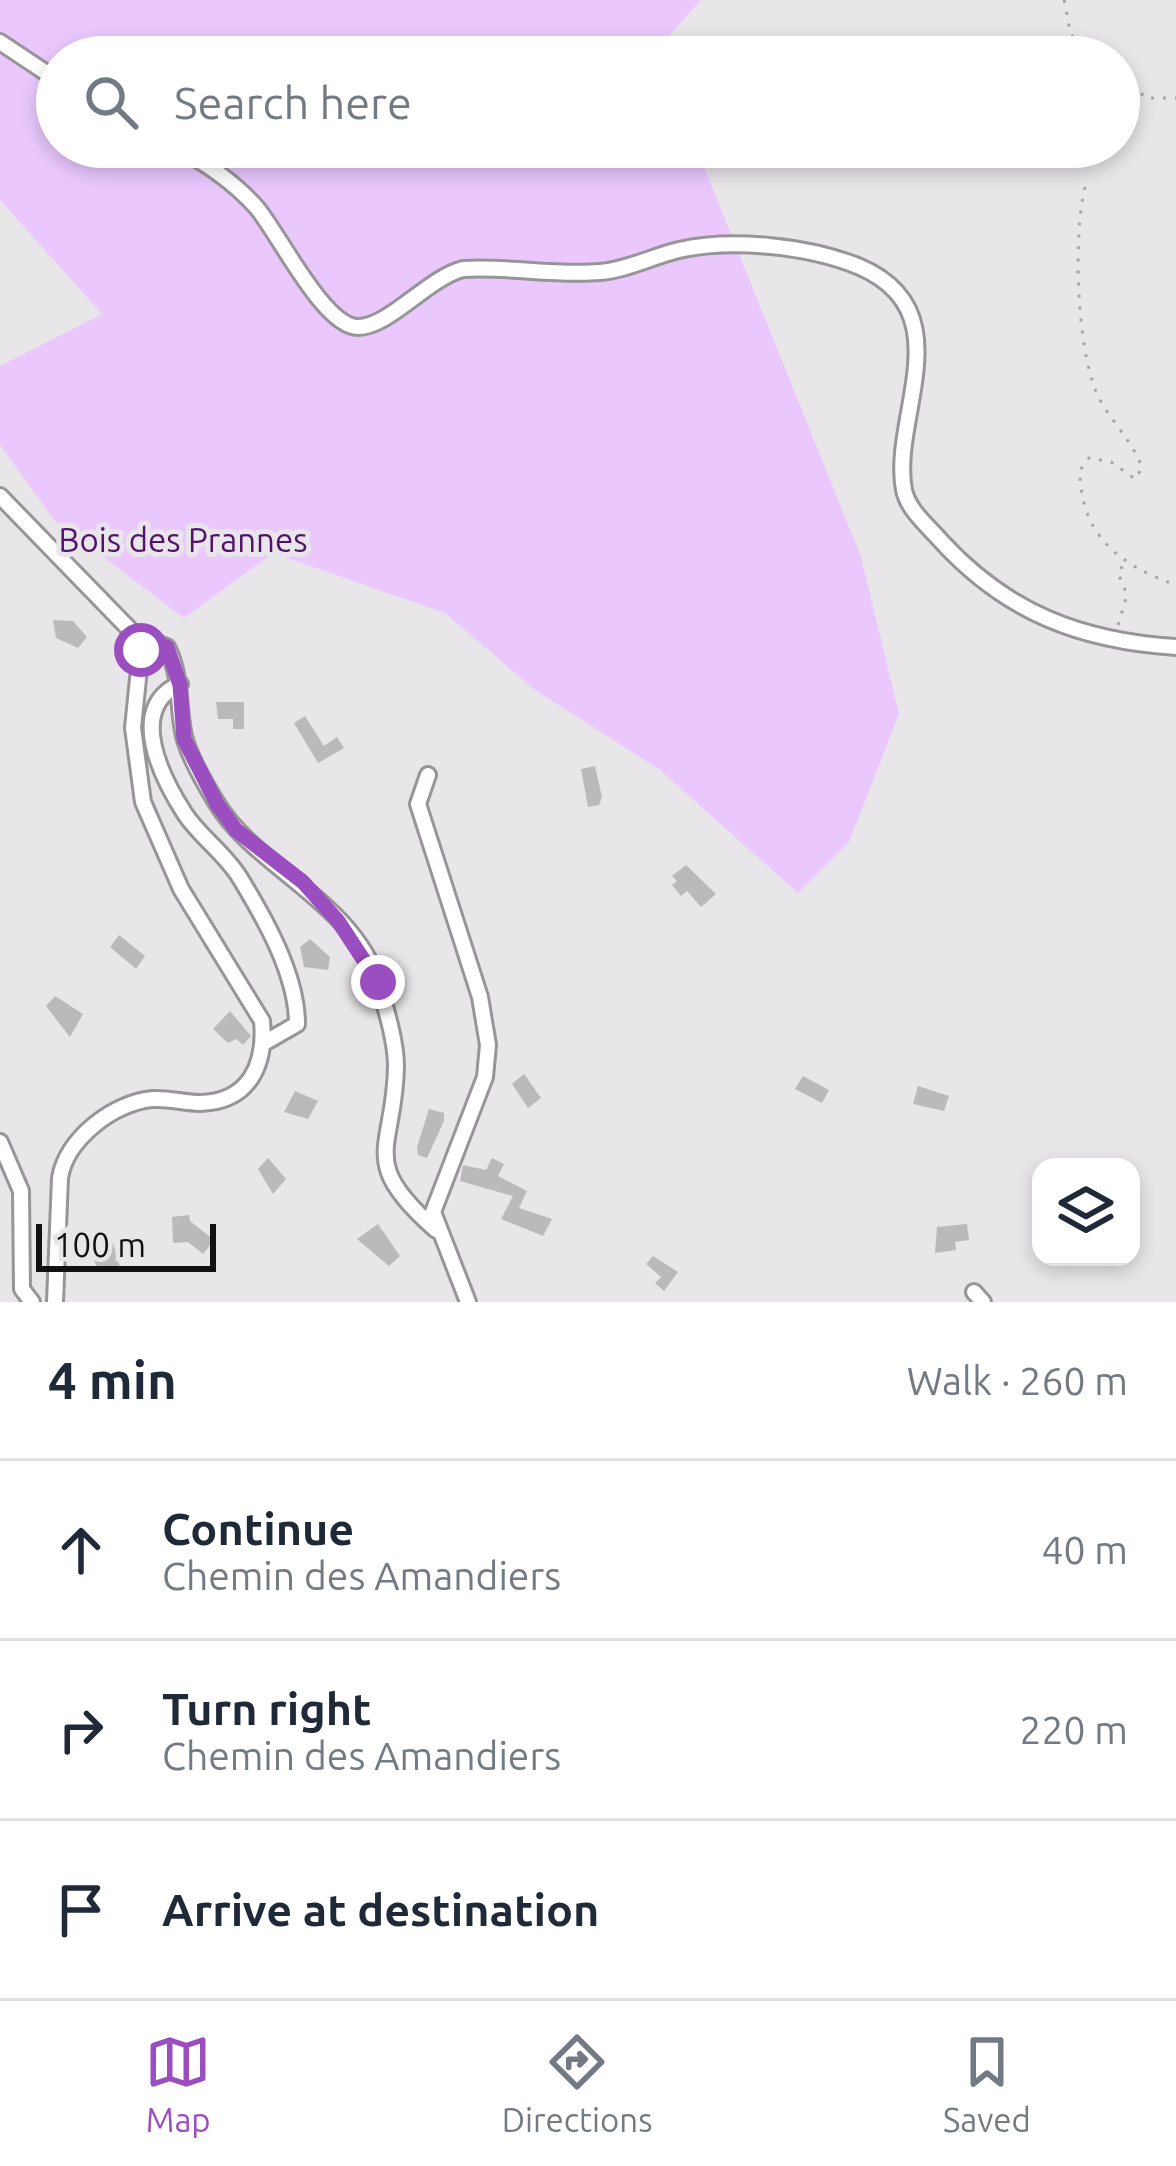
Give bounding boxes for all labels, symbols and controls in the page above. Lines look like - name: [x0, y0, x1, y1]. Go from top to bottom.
- search box: [36, 36, 1140, 168]
- icon: search: [78, 69, 144, 135]
- text: Search here: [174, 77, 412, 128]
- park label: Bois des Prannes: [59, 521, 307, 558]
- route start: [114, 623, 168, 677]
- route end: [351, 955, 405, 1009]
- map controls: [1032, 1158, 1140, 1266]
- button: layers: [1032, 1158, 1140, 1266]
- scale bar: [36, 1218, 216, 1271]
- text: 100 m: [54, 1226, 146, 1263]
- text: 4 min: [48, 1351, 177, 1409]
- text: Walk · 260 m: [907, 1359, 1128, 1402]
- text: Continue: [162, 1503, 354, 1554]
- icon: ahead: [48, 1517, 114, 1583]
- text: 40 m: [1041, 1528, 1128, 1571]
- text: Chemin des Amandiers: [162, 1554, 561, 1597]
- text: Turn right: [162, 1683, 371, 1734]
- icon: right: [48, 1697, 114, 1763]
- text: 220 m: [1019, 1708, 1128, 1751]
- text: Chemin des Amandiers: [162, 1734, 561, 1777]
- icon: arrive: [48, 1877, 114, 1943]
- text: Arrive at destination: [162, 1884, 599, 1935]
- tab: Map: [145, 2029, 211, 2138]
- tab: Directions: [502, 2029, 652, 2138]
- tab: Saved: [943, 2029, 1031, 2138]

